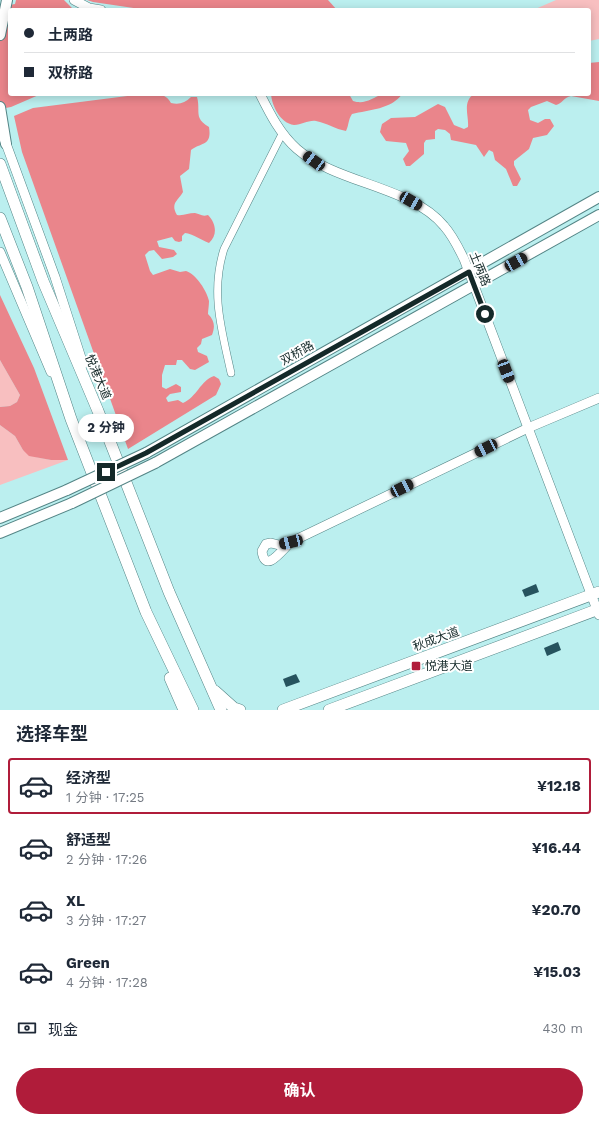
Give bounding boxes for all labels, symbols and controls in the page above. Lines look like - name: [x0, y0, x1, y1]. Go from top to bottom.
- text: 土两路: [48, 26, 93, 44]
- text: 双桥路: [48, 64, 93, 82]
- car: [301, 149, 327, 173]
- car: [398, 190, 424, 212]
- street label: 土两路: [467, 250, 493, 288]
- car: [503, 251, 529, 273]
- route start: [476, 305, 494, 323]
- street label: 双桥路: [278, 338, 316, 368]
- street label: 悦港大道: [82, 352, 114, 402]
- car: [496, 358, 516, 384]
- callout: 2 分钟: [78, 414, 134, 442]
- text: 2 分钟: [87, 420, 125, 435]
- car: [473, 437, 499, 459]
- route end: [97, 463, 115, 481]
- car: [389, 477, 415, 499]
- car: [278, 533, 304, 551]
- street label: 秋成大道: [411, 624, 461, 654]
- place label: 悦港大道: [425, 659, 473, 673]
- marker: 悦港大道: [410, 660, 422, 672]
- text: 选择车型: [16, 723, 88, 744]
- icon: car: [18, 768, 54, 804]
- text: 经济型: [66, 769, 111, 787]
- text: ¥12.18: [537, 777, 581, 795]
- text: 1 分钟 · 17:25: [66, 790, 144, 805]
- icon: car: [18, 830, 54, 866]
- text: 舒适型: [66, 831, 111, 849]
- text: ¥16.44: [532, 839, 581, 857]
- text: 2 分钟 · 17:26: [66, 852, 147, 867]
- icon: car: [18, 892, 54, 928]
- text: XL: [66, 892, 85, 910]
- text: ¥20.70: [532, 901, 581, 919]
- text: 3 分钟 · 17:27: [66, 913, 146, 928]
- icon: car: [18, 954, 54, 990]
- text: Green: [66, 954, 110, 972]
- text: ¥15.03: [533, 963, 581, 981]
- text: 4 分钟 · 17:28: [66, 975, 148, 990]
- icon: cash: [16, 1017, 38, 1039]
- text: 现金: [48, 1021, 78, 1039]
- text: 430 m: [543, 1021, 583, 1036]
- button: 确认: [16, 1068, 583, 1114]

